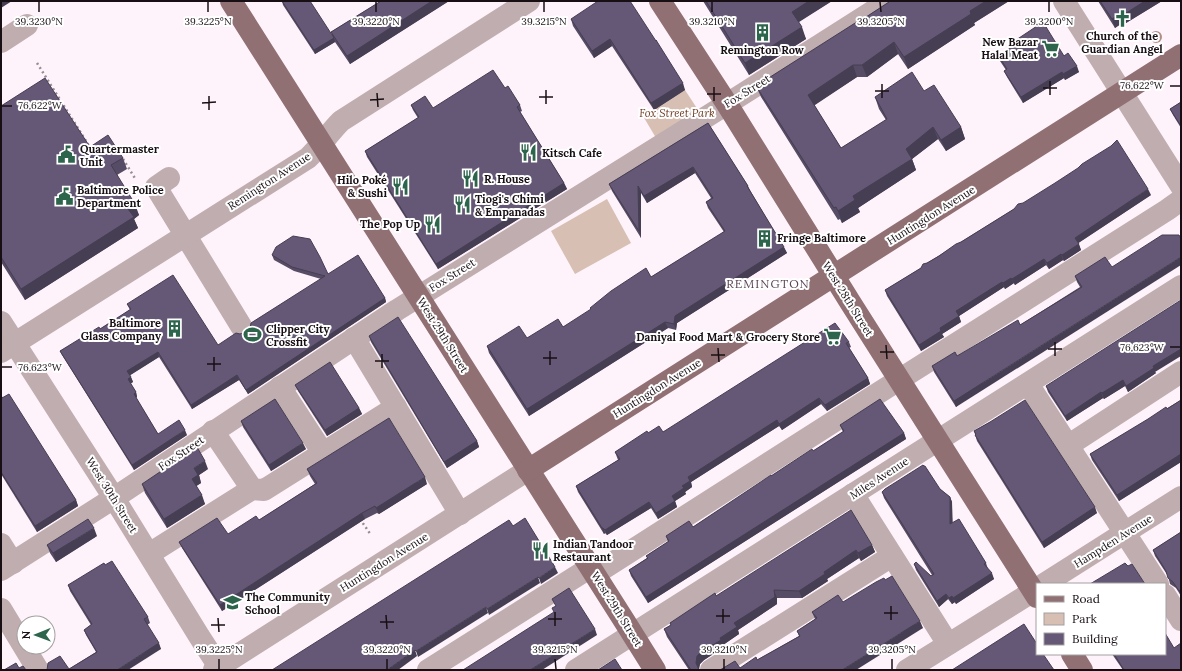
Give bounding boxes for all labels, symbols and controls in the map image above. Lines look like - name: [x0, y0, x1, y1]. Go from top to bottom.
- church icon: Church of the Guardian Angel: [1112, 8, 1132, 28]
- text: 39.3230°N: [15, 15, 63, 28]
- text: 39.3225°N: [184, 15, 232, 28]
- text: 39.3220°N: [352, 15, 400, 28]
- text: 39.3215°N: [521, 15, 567, 28]
- text: 39.3210°N: [689, 15, 735, 28]
- text: 39.3205°N: [857, 15, 905, 28]
- text: 39.3200°N: [1025, 15, 1074, 28]
- building icon: Remington Row: [752, 22, 772, 42]
- place label: Church of the Guardian Angel: [1081, 29, 1163, 56]
- place label: New Bazar Halal Meat: [981, 35, 1039, 62]
- supermarket icon: New Bazar Halal Meat: [1041, 38, 1061, 58]
- place label: Remington Row: [720, 43, 804, 57]
- street label: Fox Street: [721, 71, 773, 111]
- text: 76.622°W: [1120, 79, 1165, 92]
- text: 76.622°W: [18, 99, 63, 112]
- park label: Fox Street Park: [639, 106, 715, 120]
- place label: Quartermaster Unit: [80, 142, 160, 169]
- restaurant icon: Kitsch Cafe: [519, 143, 539, 163]
- public building icon: Quartermaster Unit: [57, 145, 77, 165]
- place label: Kitsch Cafe: [542, 146, 602, 160]
- street label: Remington Avenue: [225, 149, 313, 213]
- restaurant icon: R. House: [461, 169, 481, 189]
- place label: R. House: [484, 172, 530, 186]
- place label: Hilo Poké & Sushi: [337, 173, 387, 200]
- restaurant icon: Hilo Poké & Sushi: [390, 176, 410, 196]
- street label: Huntingdon Avenue: [884, 182, 978, 248]
- place label: Baltimore Police Department: [77, 183, 164, 210]
- public building icon: Baltimore Police Department: [54, 186, 74, 206]
- place label: Tiogi's Chimi & Empanadas: [475, 192, 545, 219]
- restaurant icon: Tiogi's Chimi & Empanadas: [452, 195, 472, 215]
- restaurant icon: The Pop Up: [423, 214, 443, 234]
- place label: The Pop Up: [360, 217, 420, 231]
- building icon: Fringe Baltimore: [754, 228, 774, 248]
- place label: Fringe Baltimore: [777, 231, 866, 245]
- street label: Fox Street: [426, 255, 478, 295]
- street label: West 28th Street: [819, 259, 877, 340]
- district label: REMINGTON: [726, 276, 810, 291]
- street label: West 29th Street: [414, 295, 472, 376]
- place label: Baltimore Glass Company: [81, 316, 162, 343]
- building icon: Baltimore Glass Company: [164, 319, 184, 339]
- place label: Clipper City Crossfit: [266, 322, 331, 349]
- sports icon: Clipper City Crossfit: [243, 325, 263, 345]
- supermarket icon: Daniyal Food Mart & Grocery Store: [823, 327, 843, 347]
- place label: Daniyal Food Mart & Grocery Store: [636, 330, 820, 344]
- text: 76.623°W: [1120, 341, 1165, 354]
- street label: Huntingdon Avenue: [610, 355, 704, 421]
- text: 76.623°W: [18, 361, 63, 374]
- street label: Fox Street: [155, 432, 207, 473]
- street label: Miles Avenue: [847, 454, 911, 502]
- street label: West 30th Street: [83, 455, 141, 536]
- street label: Hampden Avenue: [1071, 511, 1155, 571]
- street label: Huntingdon Avenue: [337, 529, 431, 595]
- place label: Indian Tandoor Restaurant: [553, 537, 635, 564]
- restaurant icon: Indian Tandoor Restaurant: [530, 540, 550, 560]
- street label: West 29th Street: [588, 569, 646, 650]
- legend: [1036, 583, 1166, 655]
- place label: The Community School: [245, 590, 331, 617]
- text: Road: [1072, 591, 1100, 606]
- school or university icon: The Community School: [222, 593, 242, 613]
- text: Park: [1072, 611, 1098, 626]
- north arrow: [16, 615, 56, 655]
- text: N: [19, 630, 33, 640]
- text: Building: [1072, 631, 1118, 646]
- text: 39.3225°N: [195, 643, 243, 656]
- text: 39.3220°N: [363, 643, 411, 656]
- text: 39.3215°N: [532, 643, 578, 656]
- text: 39.3210°N: [701, 643, 747, 656]
- text: 39.3205°N: [868, 643, 916, 656]

